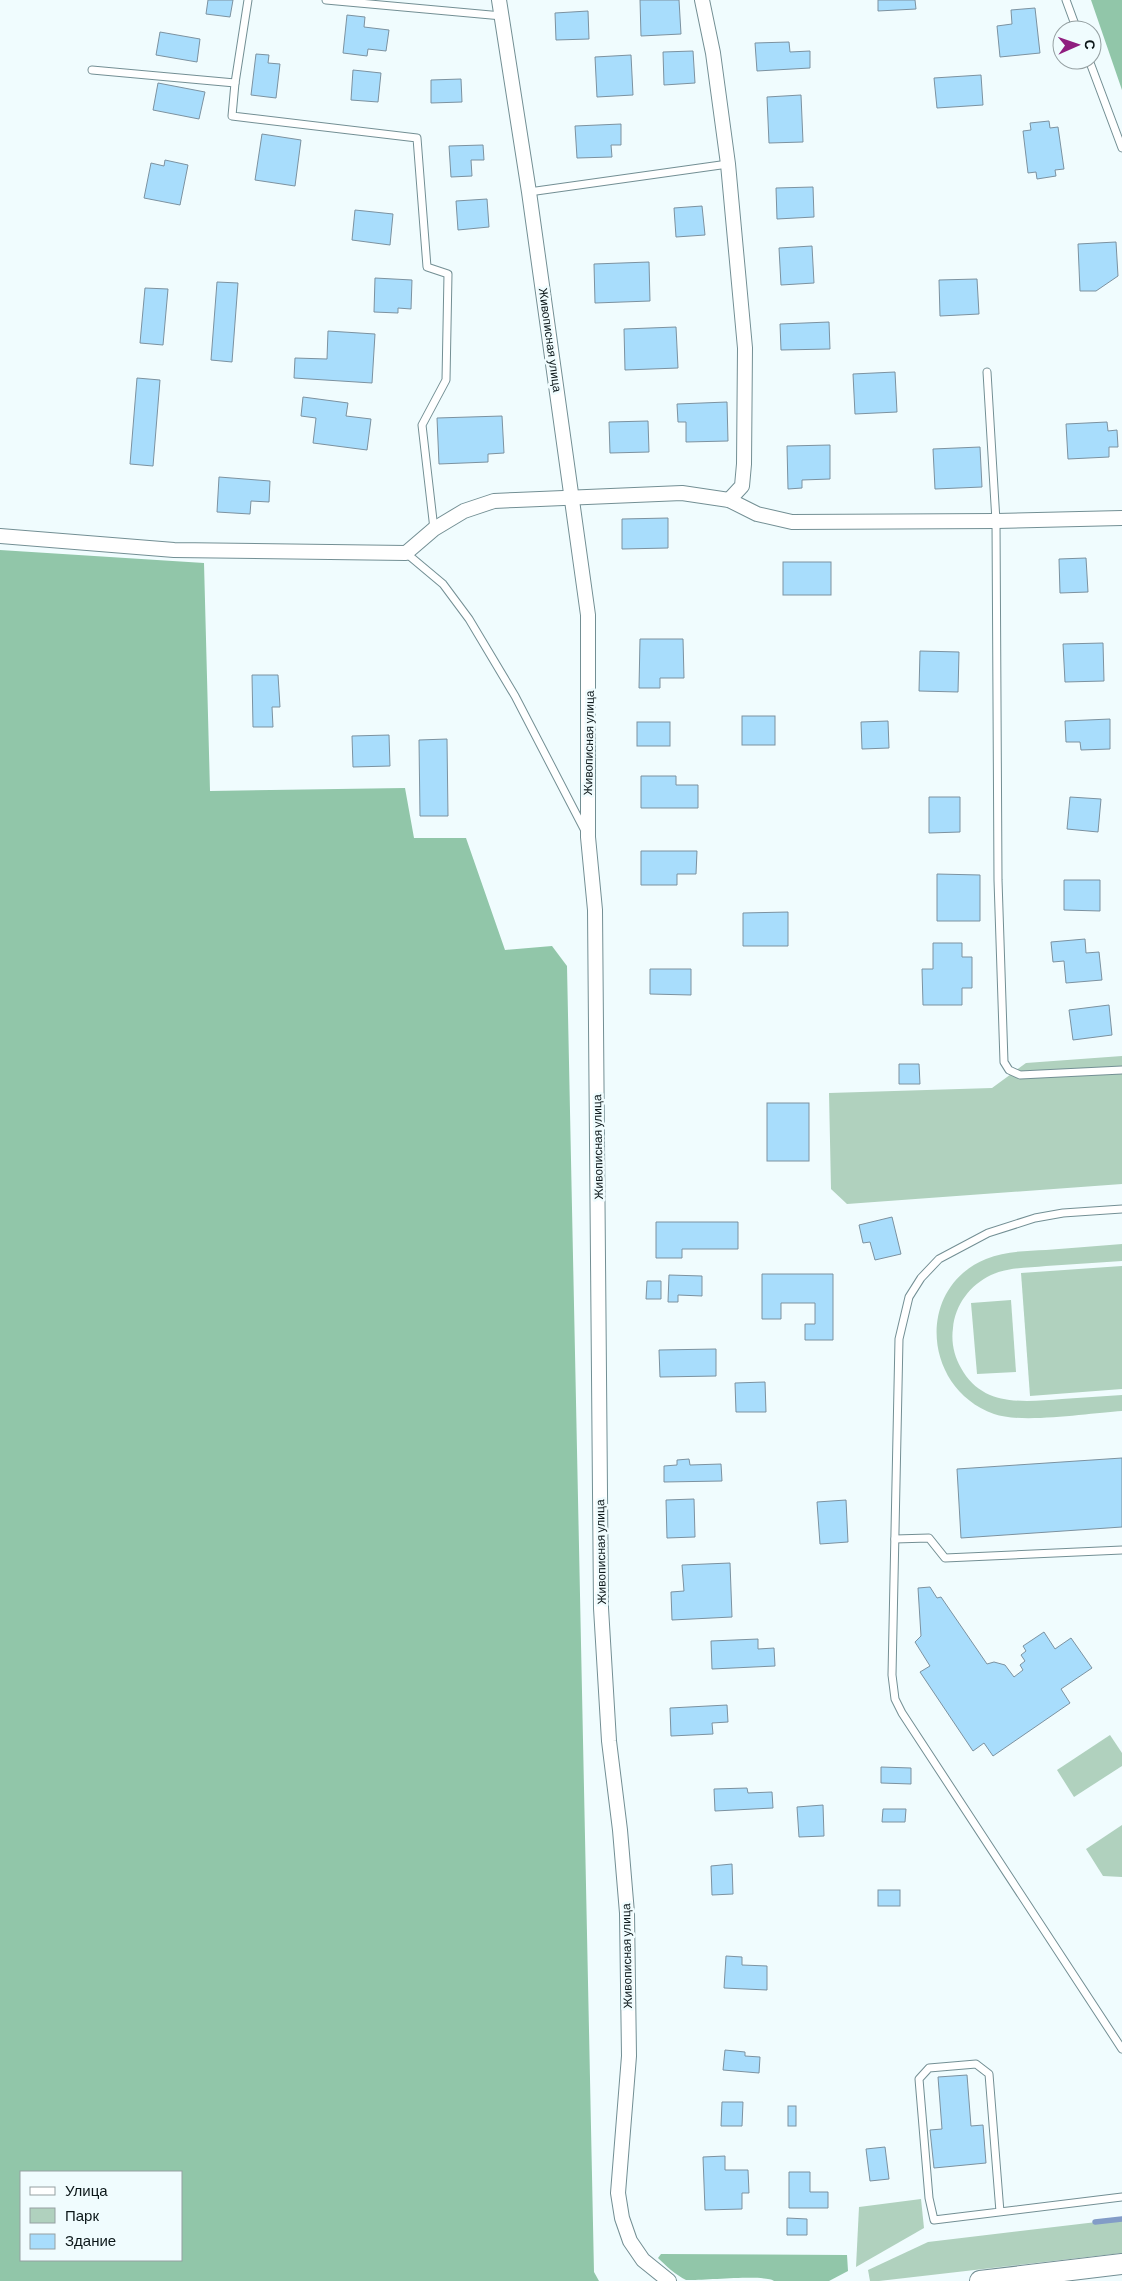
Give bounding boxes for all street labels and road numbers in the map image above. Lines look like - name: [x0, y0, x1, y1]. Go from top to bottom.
- street label: Живописная улица: [536, 287, 565, 393]
- street label: Живописная улица: [580, 690, 597, 796]
- street label: Живописная улица: [589, 1094, 606, 1200]
- street label: Живописная улица: [592, 1499, 609, 1605]
- street label: Живописная улица: [618, 1903, 635, 2009]

